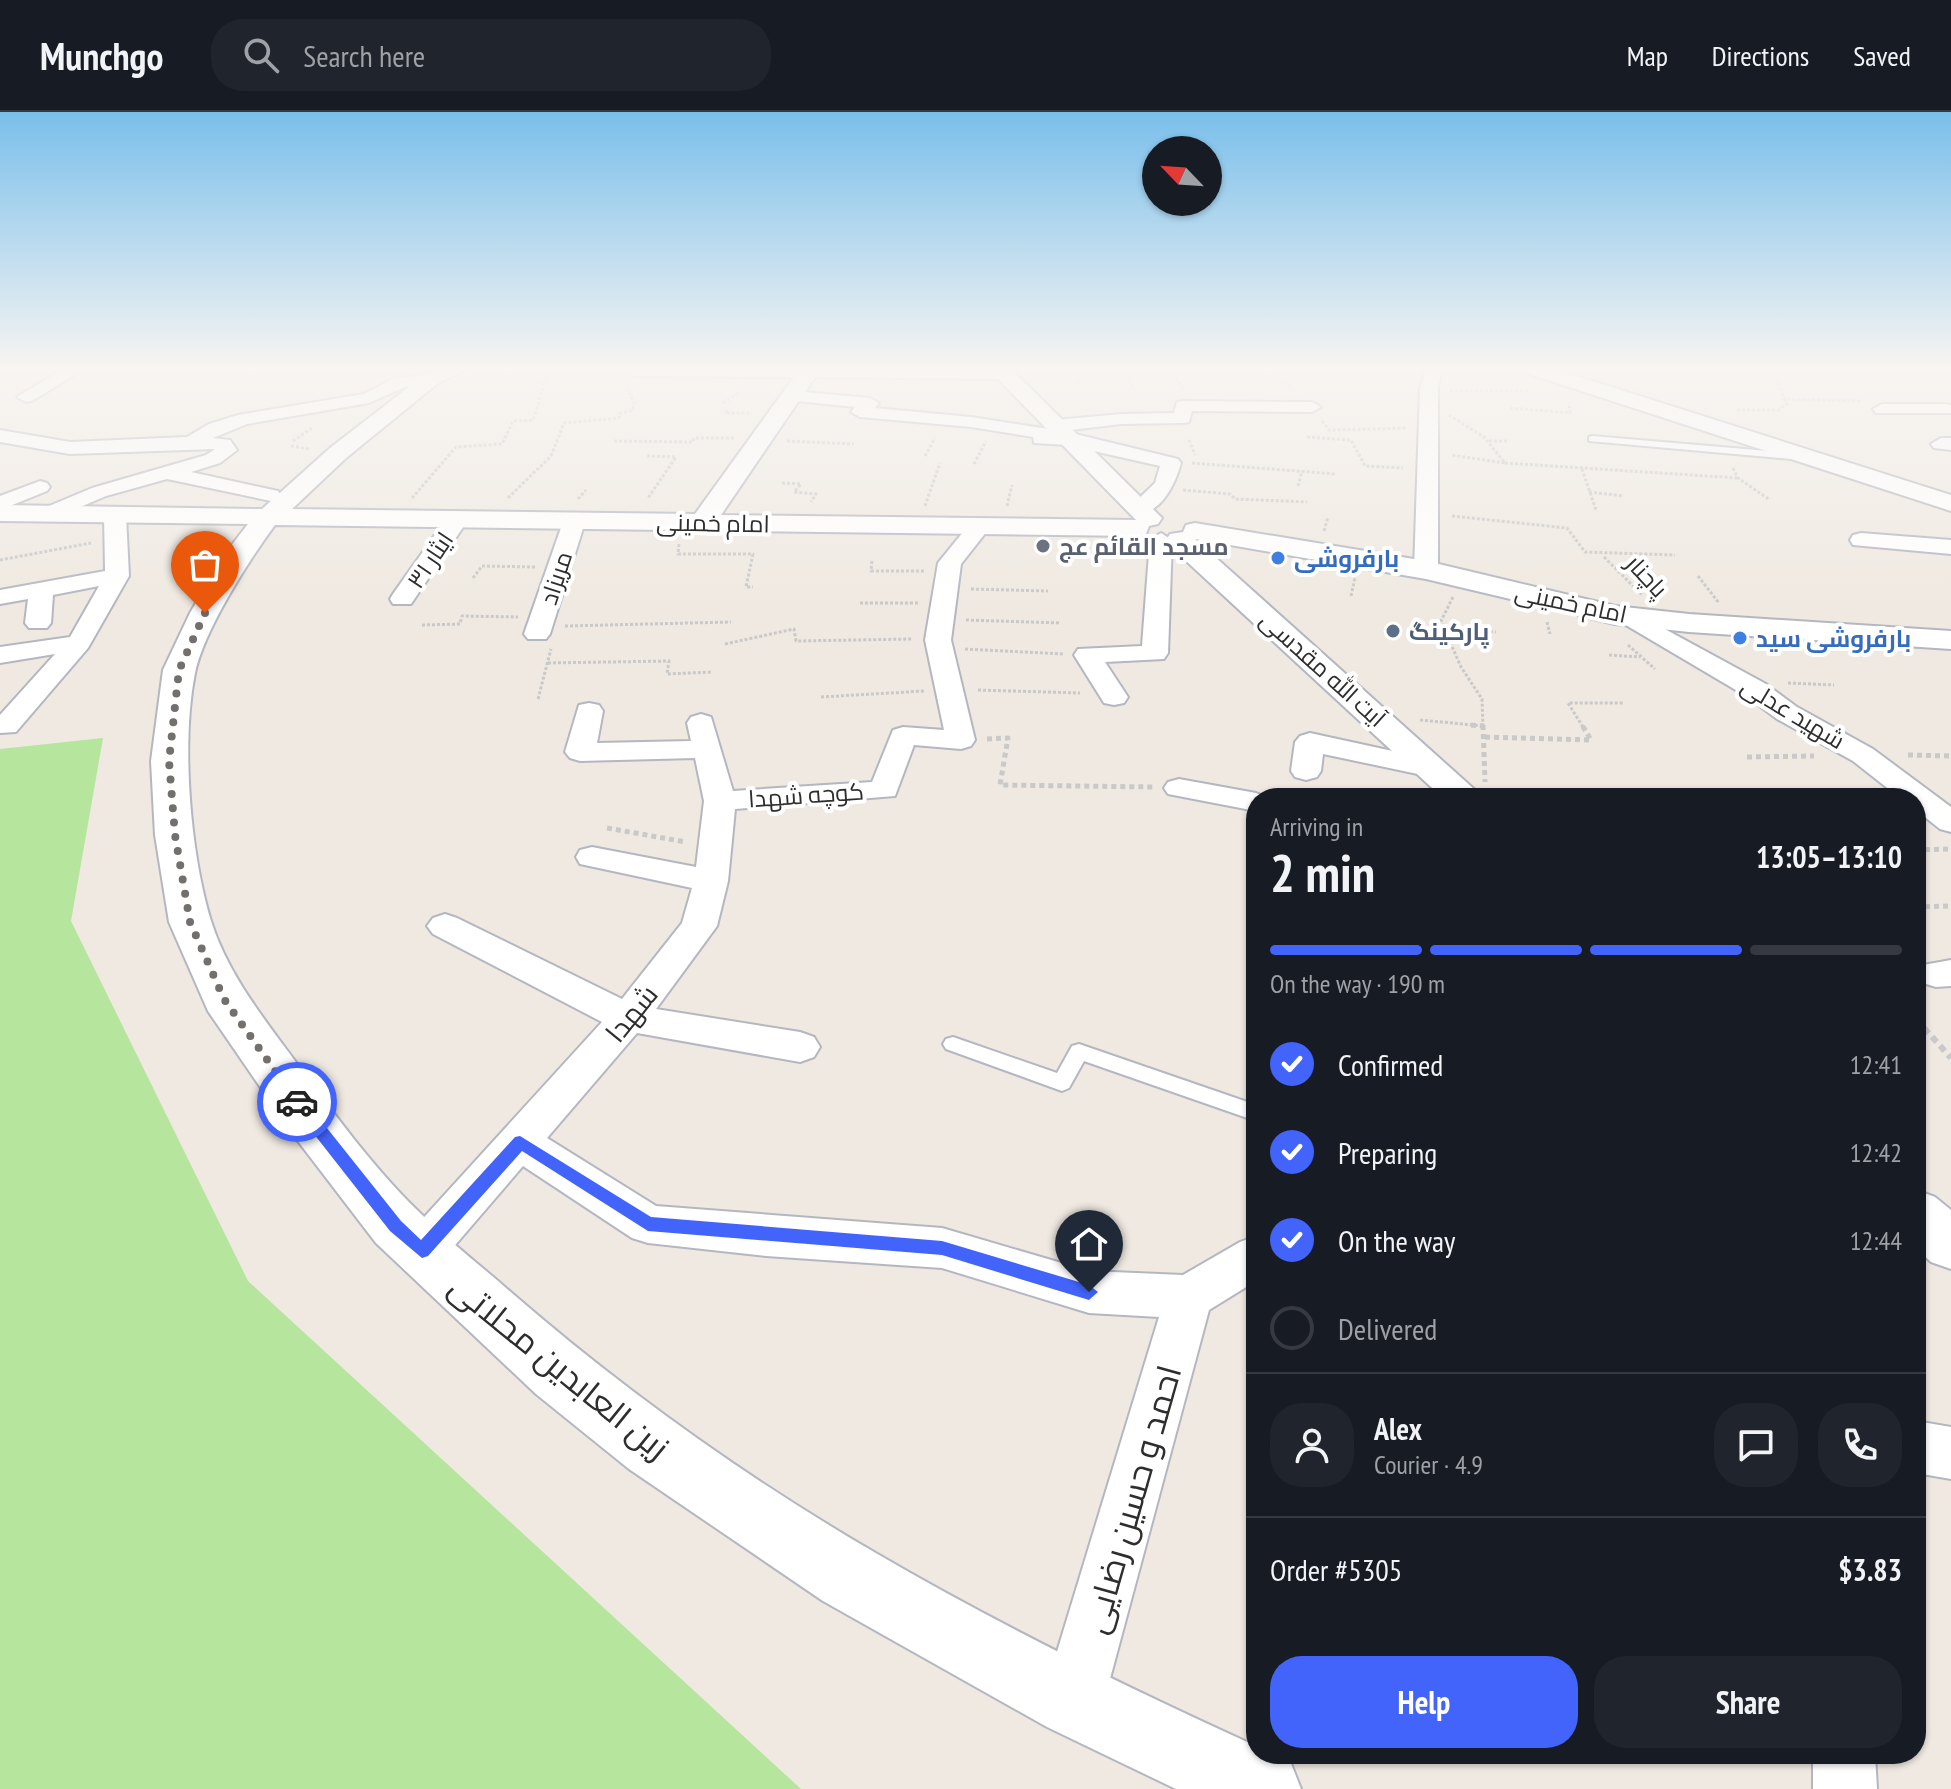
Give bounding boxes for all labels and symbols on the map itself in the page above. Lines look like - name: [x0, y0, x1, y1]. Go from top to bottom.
- north arrow: [1142, 136, 1222, 216]
- street label: امام خمینی: [656, 507, 770, 540]
- street label: ایثار ۳۱: [400, 526, 460, 594]
- pin: [171, 531, 239, 613]
- place label: مسجد القائم عج: [1059, 531, 1229, 563]
- marker: مسجد القائم عج: [1034, 537, 1052, 555]
- place label: بارفروشی: [1294, 543, 1399, 574]
- street label: مریزاد: [533, 547, 579, 609]
- street label: پاچنار: [1617, 547, 1675, 605]
- marker: بارفروشی: [1269, 549, 1287, 567]
- street label: امام خمینی: [1512, 576, 1630, 631]
- street label: آیت الله مقدسی: [1254, 604, 1393, 734]
- place label: پارکینگ: [1409, 616, 1490, 649]
- marker: پارکینگ: [1384, 622, 1402, 640]
- place label: بارفروشی سید: [1756, 623, 1911, 654]
- marker: بارفروشی سید: [1731, 629, 1749, 647]
- street label: شهید عدلی: [1735, 670, 1851, 756]
- street label: کوچه شهدا: [747, 775, 865, 816]
- street label: شهدا: [596, 976, 666, 1050]
- courier: [257, 1062, 337, 1142]
- pin: [1055, 1210, 1123, 1292]
- street label: زین العابدین محلاتی: [441, 1264, 679, 1468]
- street label: احمد و حسین رضایی: [1072, 1360, 1190, 1638]

